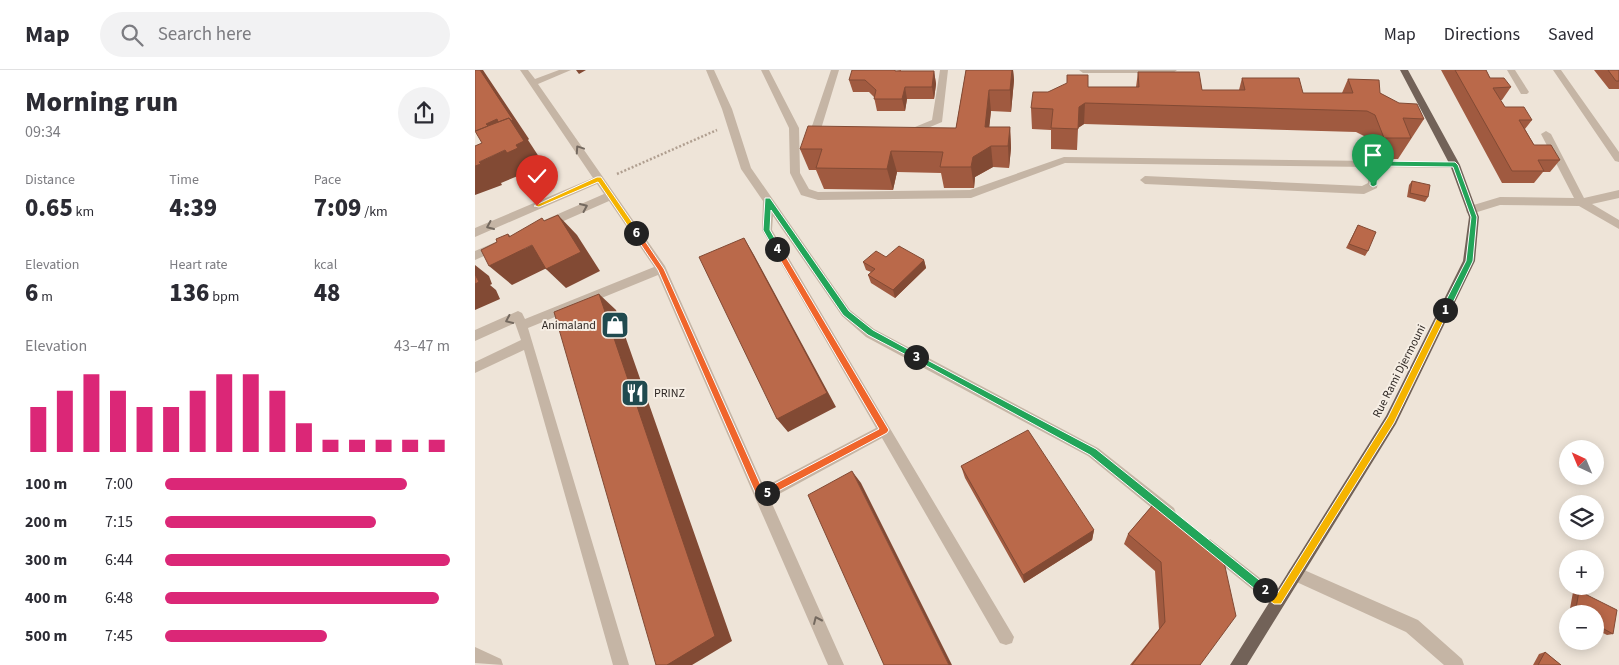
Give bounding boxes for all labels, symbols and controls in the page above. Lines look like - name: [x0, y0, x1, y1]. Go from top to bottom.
- search box: [100, 12, 450, 57]
- text: Map: [25, 17, 70, 52]
- icon: search: [118, 21, 146, 49]
- text: Search here: [158, 21, 251, 48]
- text: Map: [1384, 22, 1416, 47]
- text: Directions: [1444, 22, 1520, 47]
- text: Saved: [1548, 22, 1594, 47]
- text: Morning run: [25, 82, 178, 122]
- button: share: [398, 87, 450, 139]
- text: 09:34: [25, 121, 61, 143]
- pin: [1352, 134, 1394, 185]
- icon: arrive: [1359, 141, 1387, 169]
- one-way arrow: [576, 145, 585, 155]
- pin: [516, 155, 558, 206]
- icon: check: [523, 162, 551, 190]
- text: Distance: [25, 170, 75, 190]
- text: Time: [169, 170, 199, 190]
- text: Pace: [314, 170, 341, 190]
- text: 0.65: [25, 190, 73, 226]
- text: 4:39: [169, 190, 217, 226]
- text: 7:09: [314, 190, 361, 226]
- text: km: [73, 202, 94, 222]
- text: /km: [361, 202, 388, 222]
- one-way arrow: [579, 203, 588, 214]
- one-way arrow: [486, 220, 495, 231]
- pin: 6: [623, 220, 649, 246]
- text: 6: [633, 223, 640, 243]
- pin: 4: [765, 236, 789, 262]
- text: 4: [774, 239, 781, 259]
- text: Elevation: [25, 255, 80, 275]
- text: Heart rate: [169, 255, 228, 275]
- text: kcal: [314, 255, 337, 275]
- text: 6: [25, 275, 38, 311]
- text: 136: [169, 275, 209, 311]
- text: 48: [314, 275, 340, 311]
- text: m: [38, 287, 53, 307]
- text: bpm: [209, 287, 239, 307]
- pin: 1: [1433, 298, 1457, 322]
- text: 1: [1442, 300, 1449, 320]
- shop icon: Animaland: [600, 310, 630, 340]
- one-way arrow: [506, 314, 515, 324]
- place label: Animaland: [542, 317, 596, 334]
- street label: Rue Rami Djermouni: [1369, 322, 1430, 421]
- text: Elevation: [25, 335, 87, 357]
- text: 43–47 m: [394, 335, 450, 357]
- pin: 3: [903, 344, 929, 370]
- text: 3: [913, 347, 920, 367]
- restaurant icon: PRINZ: [620, 378, 650, 408]
- place label: PRINZ: [654, 385, 685, 402]
- north arrow: [1559, 440, 1604, 485]
- map controls: [1559, 440, 1604, 650]
- text: 100 m: [25, 473, 67, 495]
- text: 7:00: [105, 473, 133, 495]
- pin: 5: [755, 480, 779, 506]
- text: 5: [764, 483, 771, 503]
- button: layers: [1559, 495, 1604, 540]
- text: 200 m: [25, 511, 67, 533]
- text: 7:15: [105, 511, 133, 533]
- text: 300 m: [25, 549, 67, 571]
- text: 6:44: [105, 549, 133, 571]
- button: +: [1559, 550, 1604, 595]
- pin: 2: [1253, 578, 1277, 602]
- text: 2: [1262, 580, 1269, 600]
- text: 400 m: [25, 587, 67, 609]
- text: 6:48: [105, 587, 133, 609]
- button: −: [1559, 605, 1604, 650]
- one-way arrow: [812, 616, 823, 625]
- text: 500 m: [25, 625, 67, 647]
- text: 7:45: [105, 625, 133, 647]

